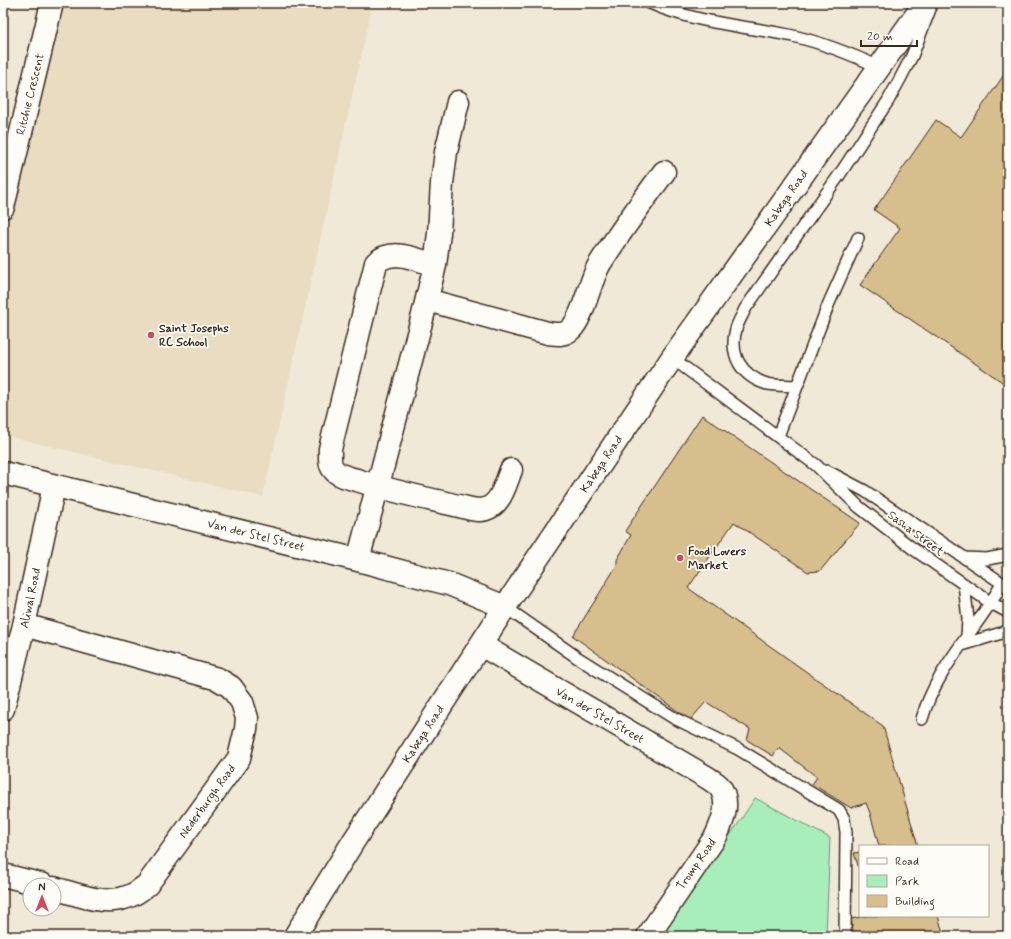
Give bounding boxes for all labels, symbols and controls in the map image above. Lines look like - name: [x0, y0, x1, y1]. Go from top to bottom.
- scale bar: [861, 22, 917, 48]
- text: 20 m: [867, 29, 893, 45]
- street label: Ritchie Crescent: [13, 51, 49, 137]
- street label: Kabega Road: [761, 167, 812, 230]
- place label: Saint Josephs RC School: [159, 321, 229, 351]
- marker: Saint Josephs RC School: [146, 330, 156, 340]
- street label: Kabega Road: [577, 433, 627, 496]
- street label: Sasha Street: [884, 507, 947, 560]
- street label: Van der Stel Street: [206, 516, 306, 556]
- place label: Food Lovers Market: [688, 544, 747, 574]
- marker: Food Lovers Market: [675, 553, 685, 563]
- street label: Aliwal Road: [17, 567, 45, 630]
- street label: Van der Stel Street: [552, 684, 647, 748]
- street label: Kabega Road: [399, 703, 448, 767]
- street label: Nederburgh Road: [176, 761, 240, 842]
- street label: Tromp Road: [673, 836, 720, 893]
- legend: [859, 845, 989, 917]
- text: Road: [895, 854, 919, 870]
- text: Park: [895, 874, 919, 890]
- north arrow: [22, 877, 62, 917]
- text: N: [38, 881, 46, 895]
- text: Building: [895, 894, 935, 911]

